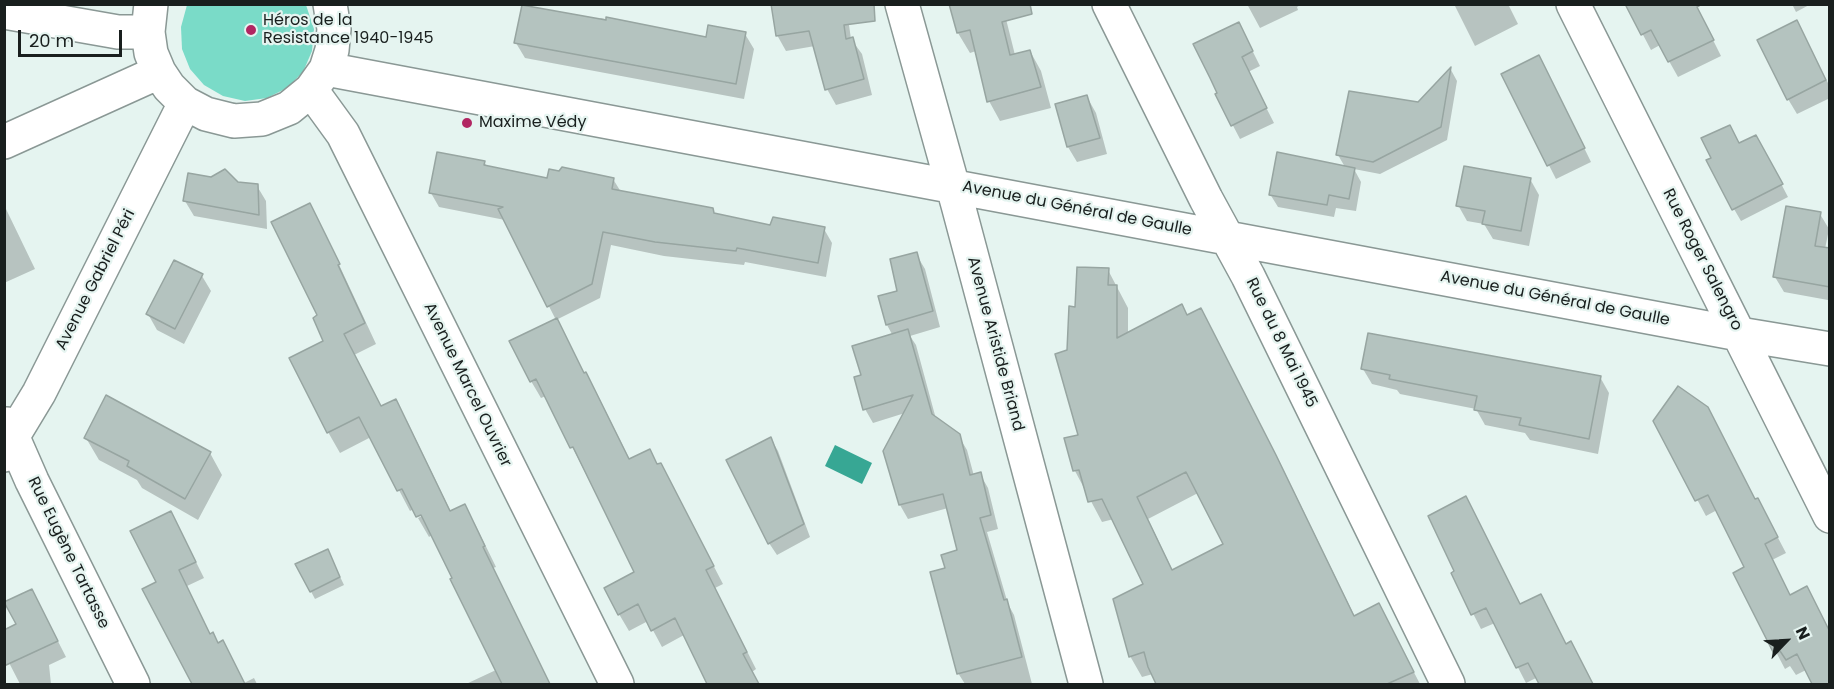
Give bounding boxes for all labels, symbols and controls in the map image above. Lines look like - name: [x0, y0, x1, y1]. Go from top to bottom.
- place label: Héros de la Resistance 1940-1945: [263, 11, 434, 49]
- scale bar: [21, 18, 124, 56]
- marker: Héros de la Resistance 1940-1945: [244, 23, 258, 37]
- text: 20 m: [29, 28, 74, 53]
- place label: Maxime Védy: [479, 113, 586, 133]
- marker: Maxime Védy: [460, 116, 474, 130]
- street label: Avenue du Général de Gaulle: [961, 177, 1193, 241]
- street label: Rue Roger Salengro: [1658, 186, 1746, 334]
- street label: Avenue Gabriel Péri: [52, 206, 140, 354]
- street label: Avenue Aristide Briand: [962, 255, 1028, 433]
- street label: Avenue du Général de Gaulle: [1439, 267, 1671, 331]
- street label: Rue du 8 Mai 1945: [1241, 275, 1321, 411]
- street label: Avenue Marcel Ouvrier: [419, 300, 515, 470]
- street label: Rue Eugène Tartasse: [23, 474, 113, 632]
- north arrow: [1756, 611, 1816, 671]
- text: N: [1790, 623, 1816, 643]

